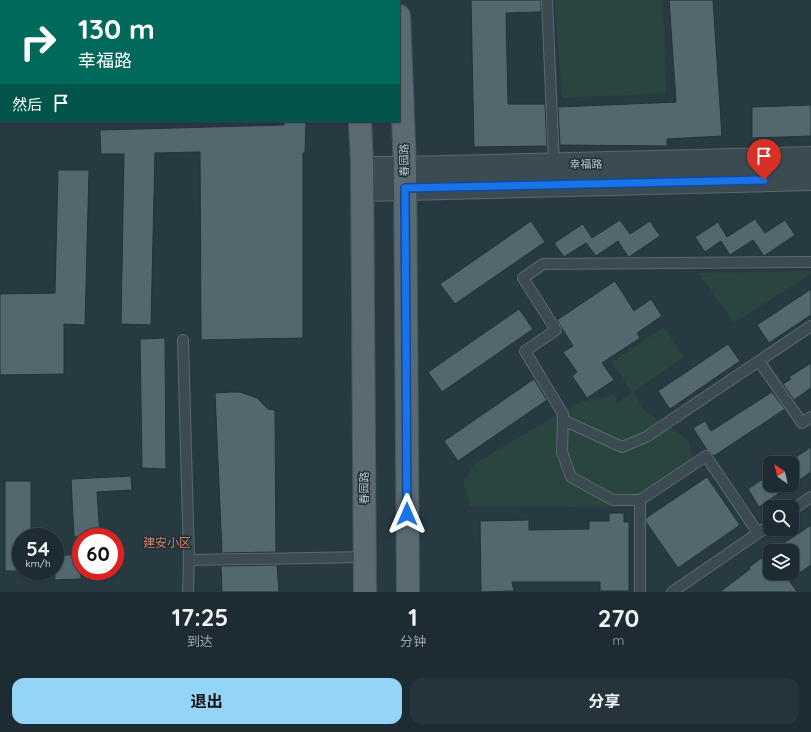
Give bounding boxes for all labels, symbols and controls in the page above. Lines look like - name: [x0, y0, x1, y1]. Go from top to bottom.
- text: 130 m: [78, 11, 155, 46]
- icon: right: [12, 16, 64, 68]
- text: 幸福路: [78, 49, 132, 72]
- icon: arrive: [50, 92, 72, 114]
- text: 然后: [12, 95, 42, 114]
- pin: [747, 139, 781, 180]
- street label: 春园路: [397, 143, 411, 177]
- icon: arrive: [753, 145, 775, 167]
- street label: 幸福路: [569, 157, 603, 171]
- north arrow: [763, 456, 799, 492]
- map controls: [763, 456, 799, 580]
- street label: 春园路: [357, 472, 371, 505]
- position arrow: [386, 493, 428, 535]
- button: search: [763, 500, 799, 536]
- speed limit sign: 60: [72, 528, 124, 580]
- district label: 建安小区: [143, 535, 191, 550]
- text: 54: [26, 536, 50, 561]
- button: layers: [763, 544, 799, 580]
- text: km/h: [25, 557, 51, 570]
- text: 17:25: [172, 602, 228, 632]
- text: 1: [408, 602, 418, 632]
- text: 270: [598, 603, 639, 633]
- text: m: [613, 632, 624, 648]
- text: 到达: [187, 633, 213, 649]
- text: 分钟: [400, 633, 426, 649]
- button: 退出: [12, 678, 402, 724]
- button: 分享: [410, 678, 799, 724]

